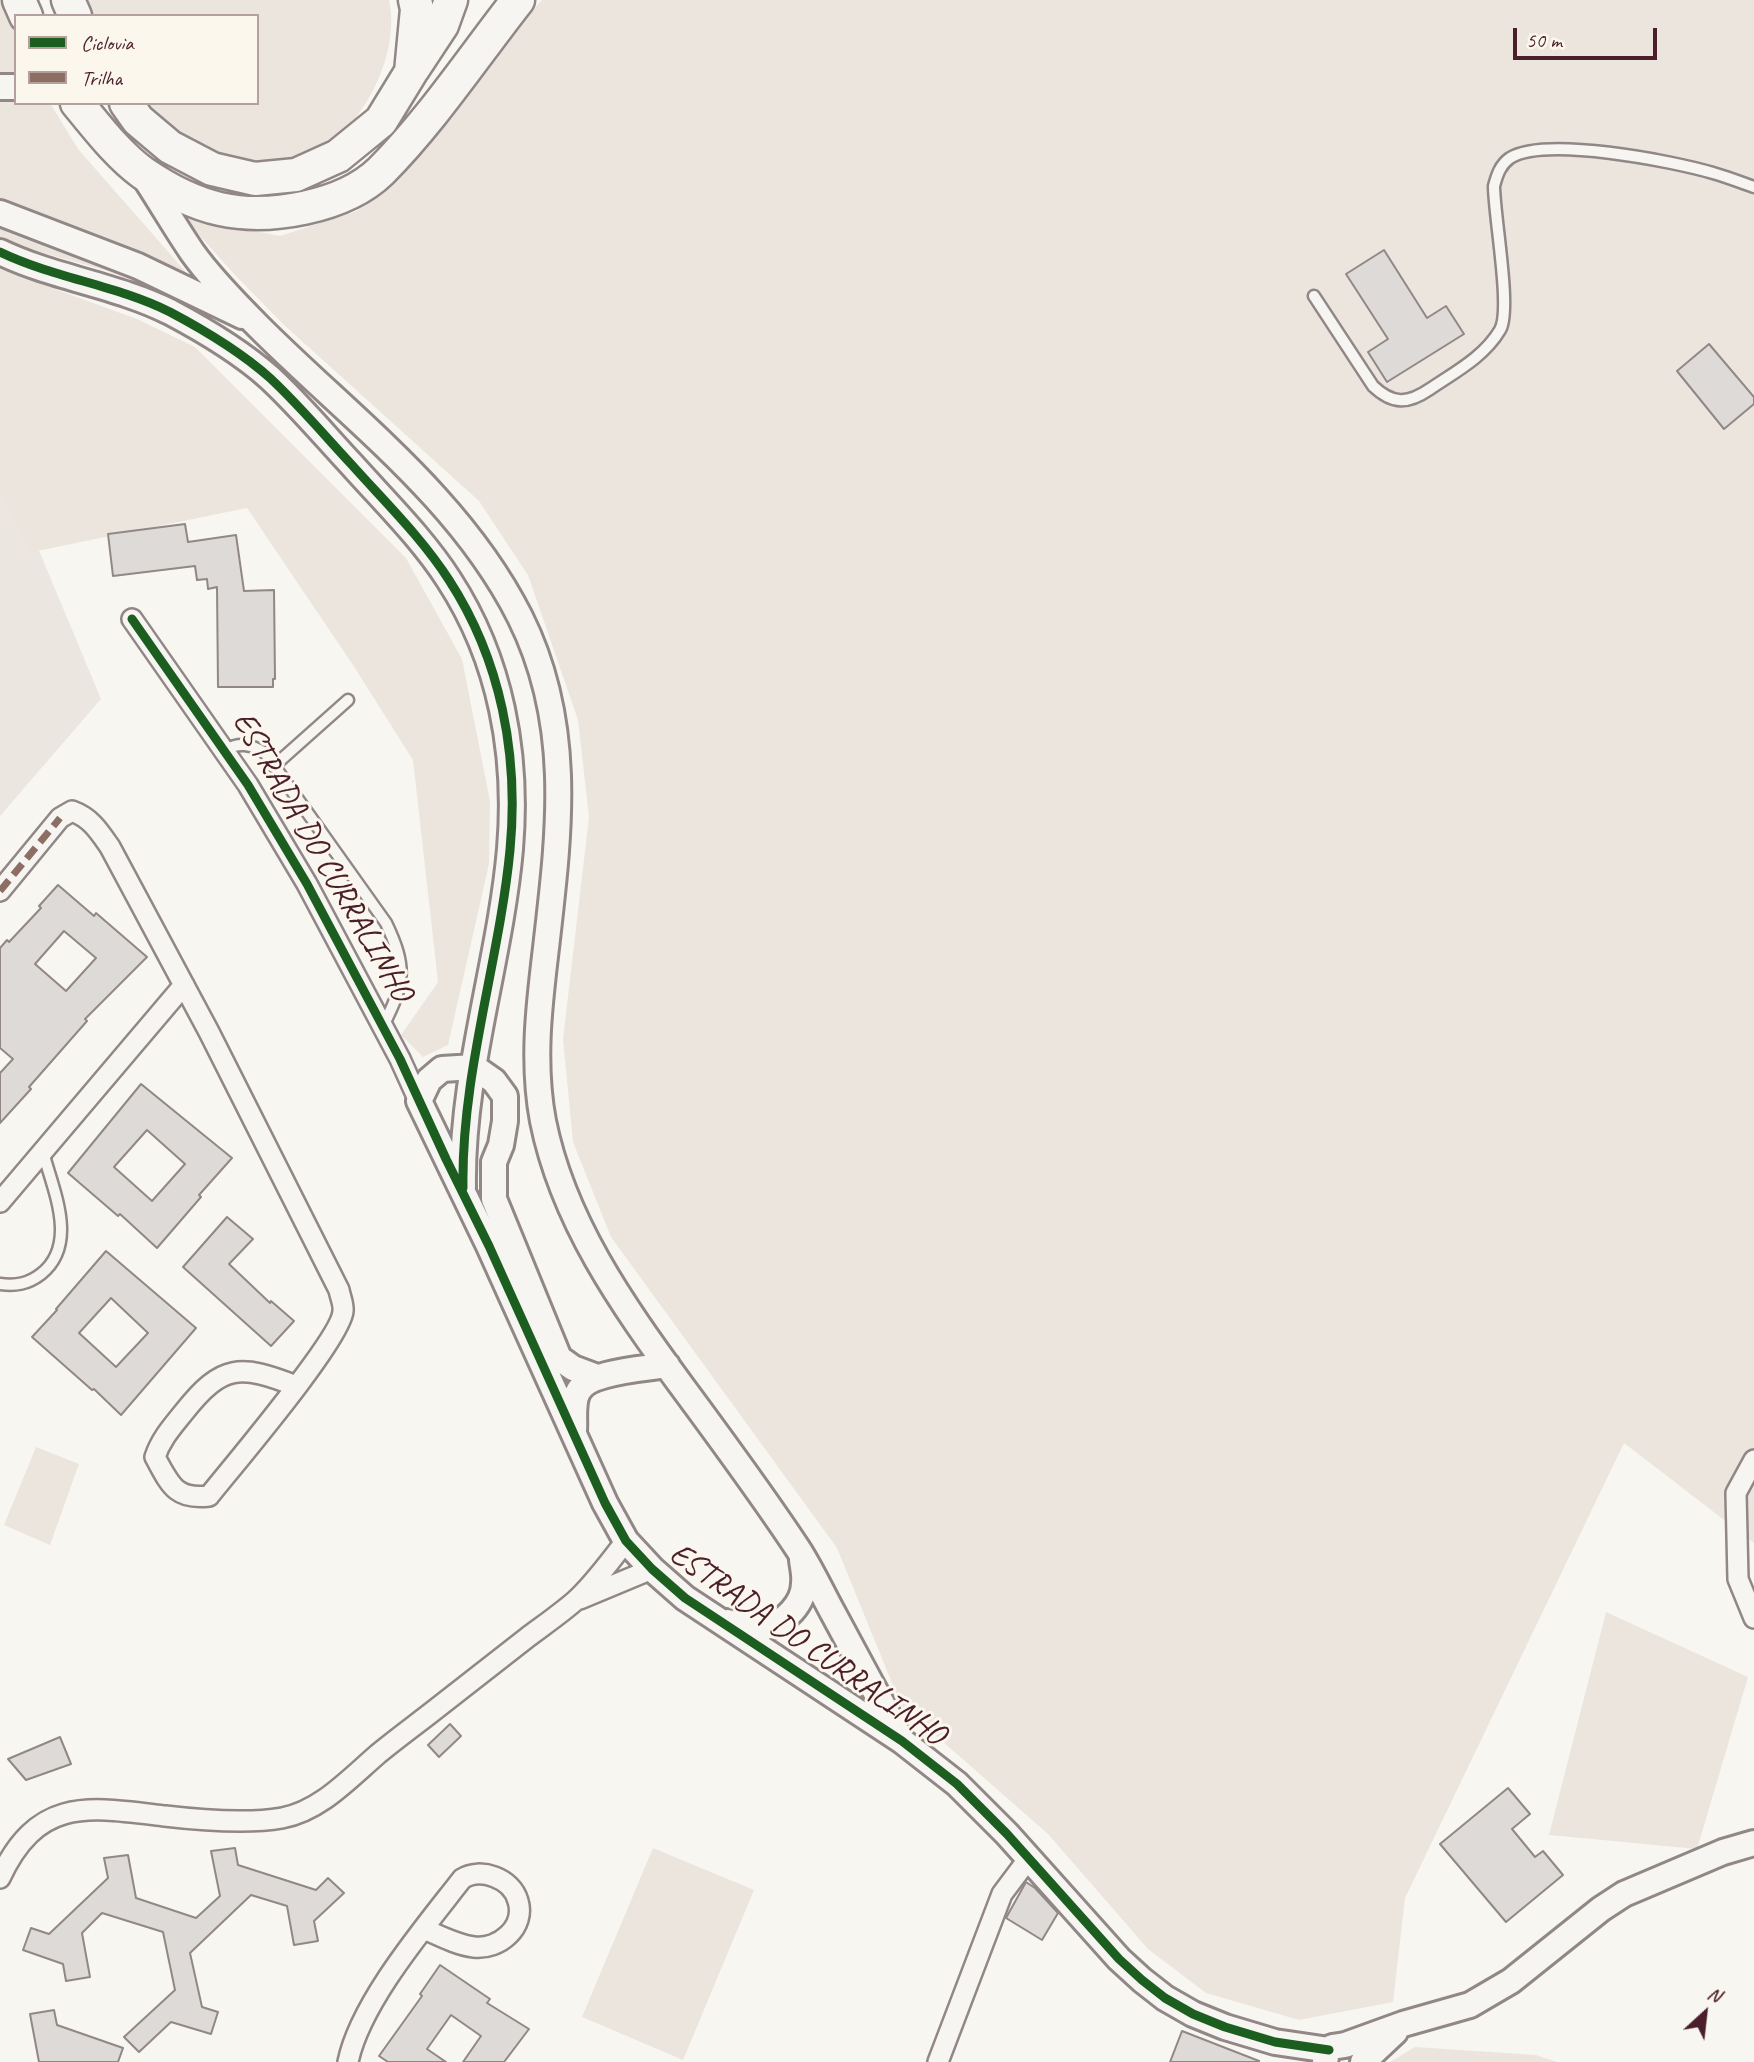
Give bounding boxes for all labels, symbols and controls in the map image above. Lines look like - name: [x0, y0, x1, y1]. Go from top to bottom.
- legend: [14, 14, 259, 105]
- scale bar: [1516, 14, 1660, 58]
- text: 50 m: [1526, 27, 1562, 53]
- text: Ciclovia: [81, 30, 133, 56]
- text: Trilha: [81, 65, 122, 91]
- street label: ESTRADA DO CURRALINHO: [223, 705, 421, 1009]
- street label: ESTRADA DO CURRALINHO: [661, 1535, 953, 1755]
- north arrow: [1670, 1978, 1740, 2048]
- text: N: [1704, 1981, 1725, 2008]

